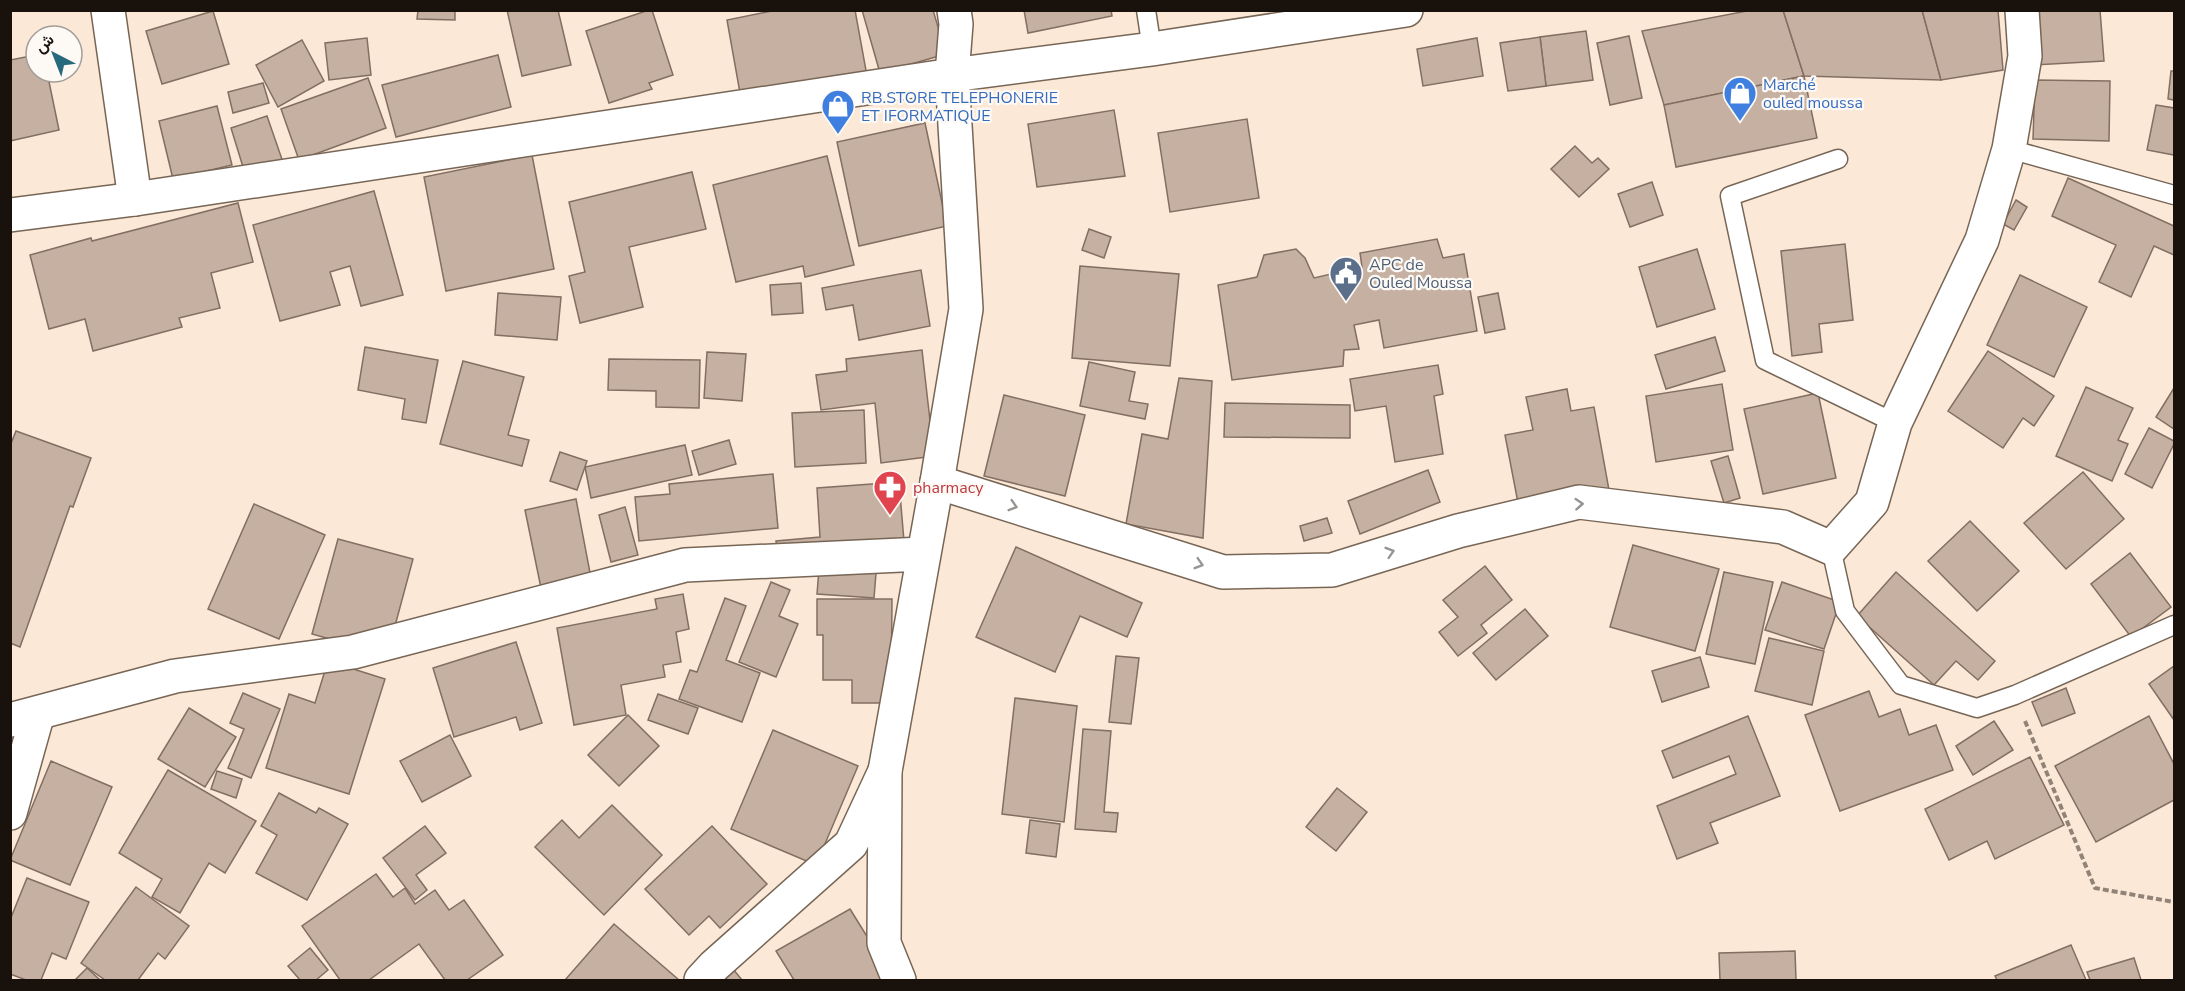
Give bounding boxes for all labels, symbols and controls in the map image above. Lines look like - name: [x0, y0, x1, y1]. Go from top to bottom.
- north arrow: [24, 24, 84, 84]
- text: ش: [30, 29, 59, 58]
- place label: Marché ouled moussa: [1763, 74, 1863, 114]
- shop icon: Marché ouled moussa: [1722, 75, 1758, 122]
- place label: RB.STORE TELEPHONERIE ET IFORMATIQUE: [861, 87, 1058, 127]
- shop icon: RB.STORE TELEPHONERIE ET IFORMATIQUE: [820, 88, 856, 135]
- place label: APC de Ouled Moussa: [1369, 254, 1472, 294]
- public building icon: APC de Ouled Moussa: [1328, 255, 1364, 302]
- pharmacy icon: pharmacy: [872, 469, 908, 516]
- place label: pharmacy: [913, 477, 984, 499]
- one-way arrow: [1007, 498, 1018, 511]
- one-way arrow: [1575, 498, 1584, 511]
- one-way arrow: [1384, 547, 1395, 559]
- one-way arrow: [1193, 557, 1204, 569]

